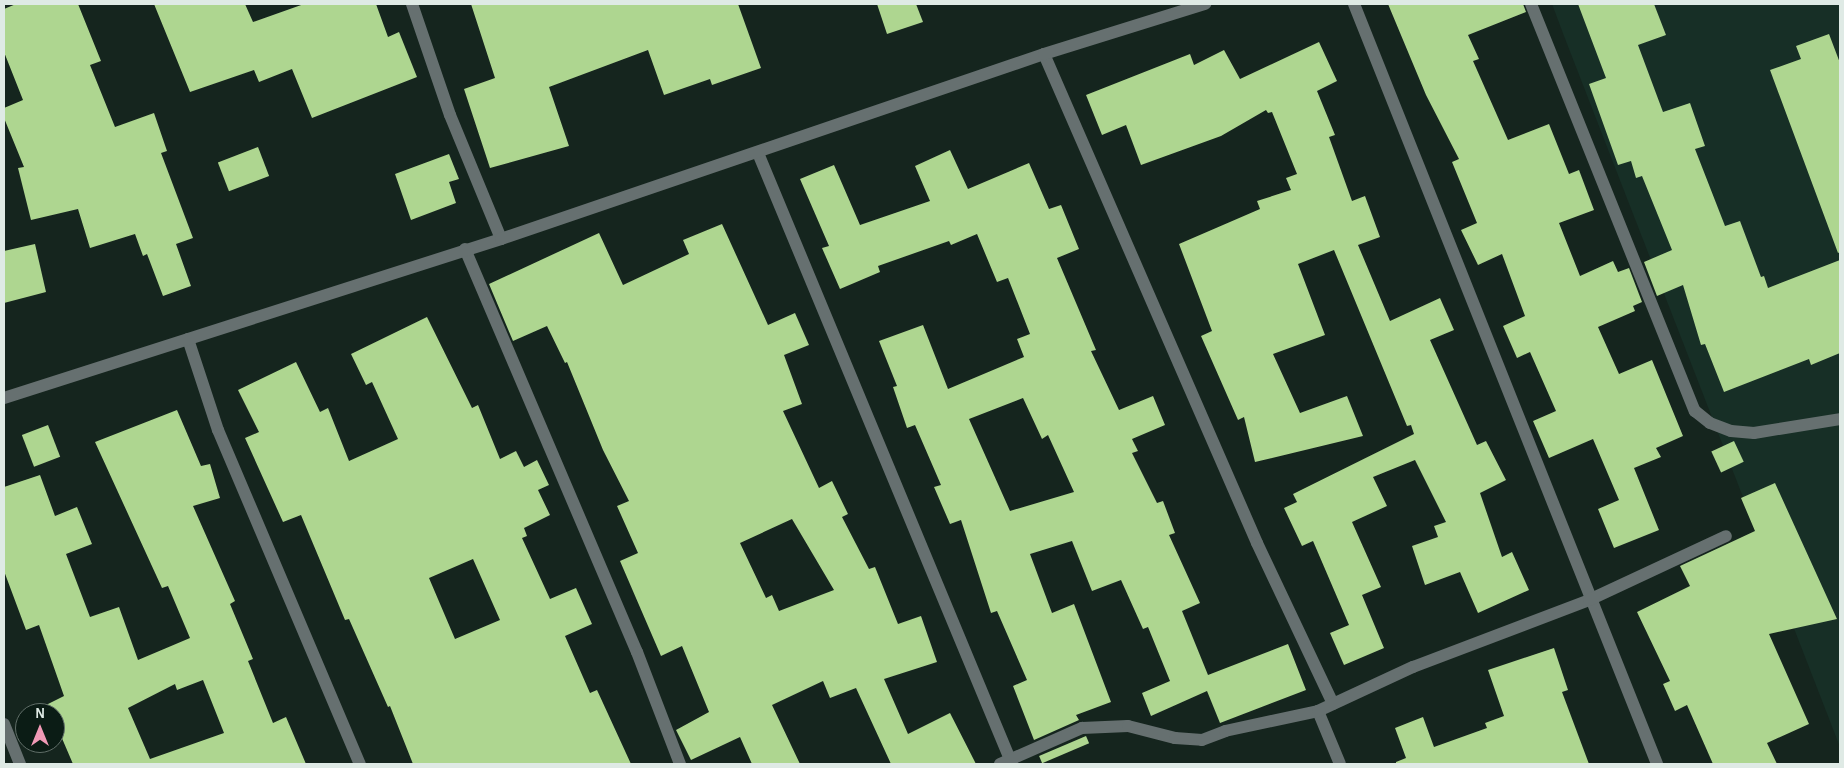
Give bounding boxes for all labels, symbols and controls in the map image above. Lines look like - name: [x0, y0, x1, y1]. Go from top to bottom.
- north arrow: [15, 703, 65, 753]
- text: N: [35, 707, 45, 721]

